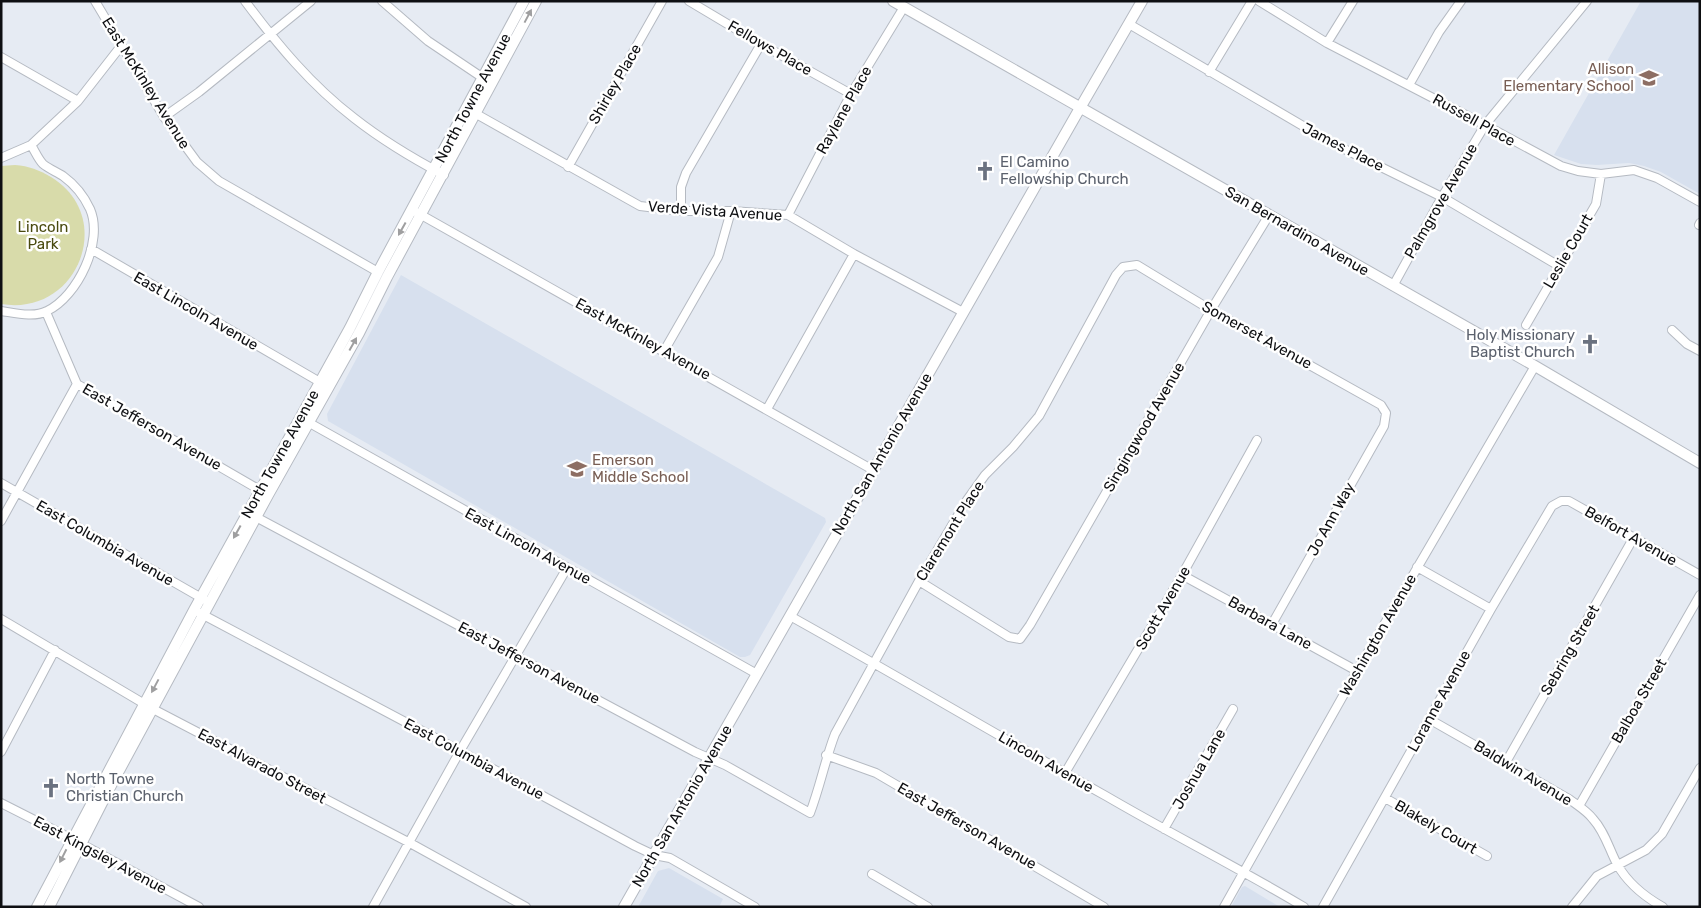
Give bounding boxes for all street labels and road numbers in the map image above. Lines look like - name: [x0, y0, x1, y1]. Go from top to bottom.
- street label: East McKinley Avenue: [98, 14, 194, 152]
- street label: Fellows Place: [725, 17, 815, 79]
- street label: North Towne Avenue: [431, 30, 515, 166]
- street label: Shirley Place: [585, 41, 645, 127]
- street label: Raylene Place: [812, 63, 876, 157]
- street label: Russell Place: [1430, 90, 1518, 150]
- street label: James Place: [1299, 119, 1387, 175]
- street label: Palmgrove Avenue: [1401, 140, 1481, 262]
- street label: San Bernardino Avenue: [1222, 182, 1372, 280]
- street label: Verde Vista Avenue: [647, 197, 783, 225]
- street label: Leslie Court: [1539, 210, 1597, 291]
- street label: East Lincoln Avenue: [130, 268, 262, 354]
- street label: East McKinley Avenue: [572, 294, 714, 384]
- street label: Somerset Avenue: [1199, 297, 1315, 373]
- street label: Singingwood Avenue: [1100, 359, 1188, 495]
- street label: North San Antonio Avenue: [828, 370, 936, 538]
- street label: East Jefferson Avenue: [79, 380, 225, 474]
- street label: North Towne Avenue: [237, 387, 323, 521]
- street label: Claremont Place: [912, 478, 988, 584]
- street label: Jo Ann Way: [1303, 479, 1359, 559]
- street label: East Columbia Avenue: [33, 496, 177, 590]
- street label: Belfort Avenue: [1582, 502, 1680, 570]
- street label: East Lincoln Avenue: [462, 504, 594, 588]
- street label: Scott Avenue: [1132, 563, 1194, 653]
- street label: Washington Avenue: [1336, 571, 1420, 699]
- street label: Barbara Lane: [1225, 593, 1315, 653]
- street label: Sebring Street: [1537, 602, 1603, 698]
- street label: East Jefferson Avenue: [455, 618, 603, 708]
- street label: Loranne Avenue: [1404, 647, 1474, 755]
- street label: Balboa Street: [1608, 655, 1671, 747]
- street label: East Columbia Avenue: [401, 714, 547, 804]
- street label: North San Antonio Avenue: [628, 722, 736, 890]
- street label: East Alvarado Street: [195, 725, 329, 807]
- street label: Joshua Lane: [1169, 725, 1229, 813]
- street label: Lincoln Avenue: [995, 728, 1097, 796]
- street label: Baldwin Avenue: [1471, 737, 1575, 809]
- street label: East Jefferson Avenue: [894, 779, 1040, 873]
- street label: Blakely Court: [1392, 796, 1481, 858]
- street label: East Kingsley Avenue: [30, 812, 170, 898]

